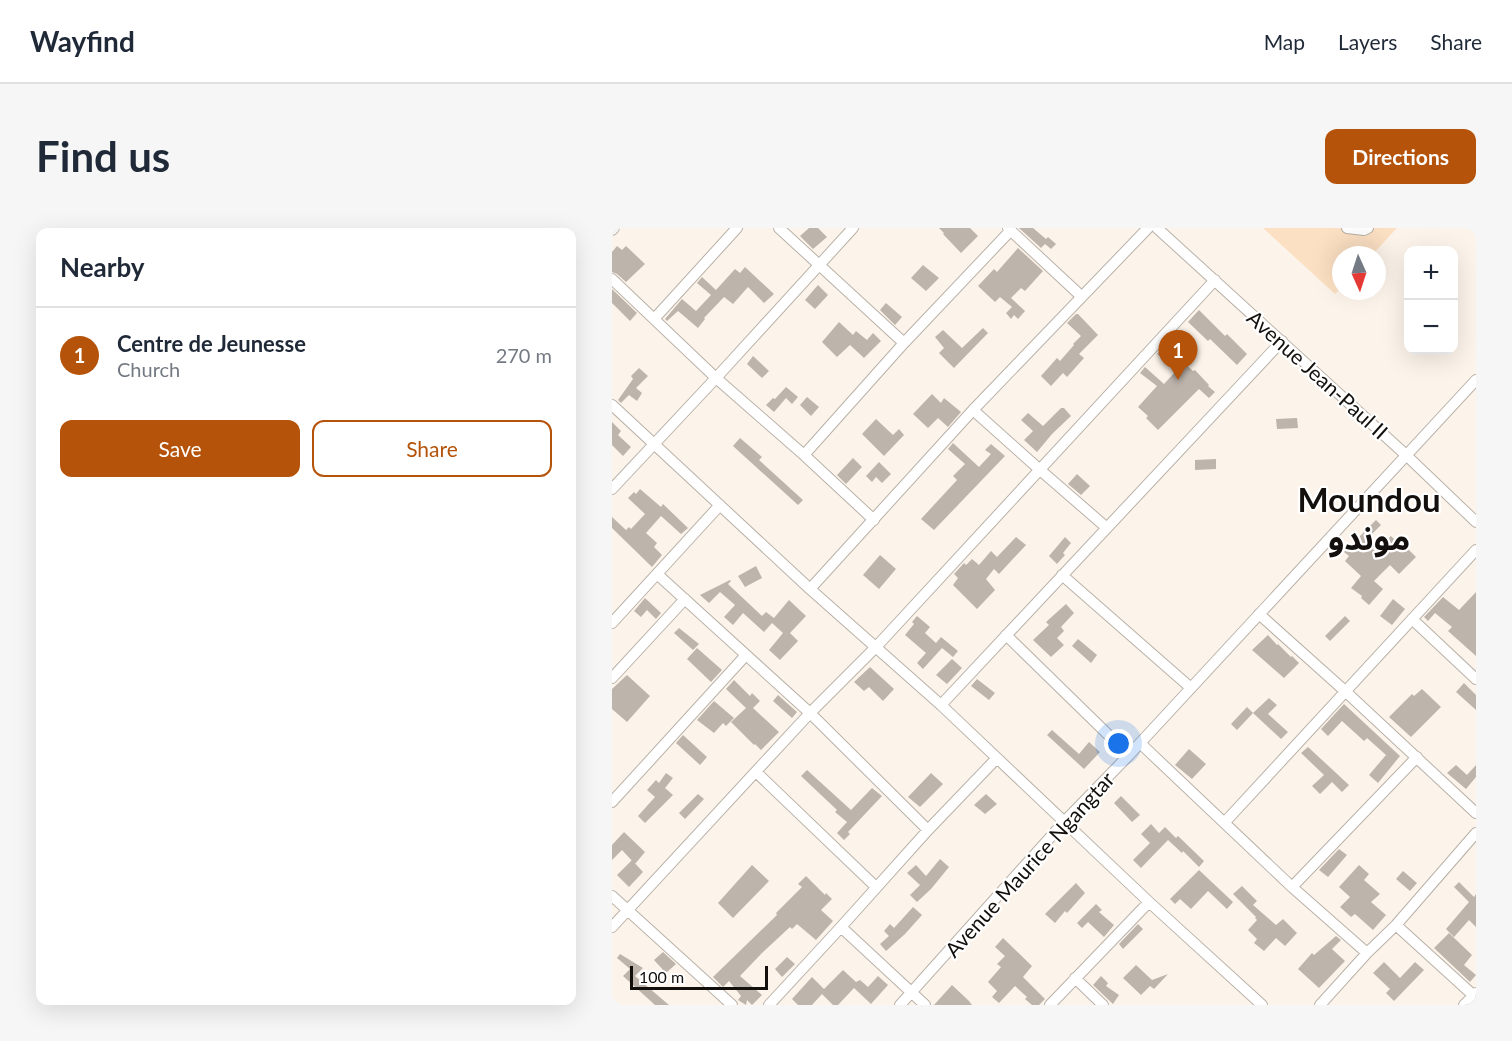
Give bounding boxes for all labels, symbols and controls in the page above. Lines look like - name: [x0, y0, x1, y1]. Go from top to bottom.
- text: Wayfind: [30, 24, 135, 58]
- text: Map: [1264, 29, 1305, 54]
- text: Layers: [1338, 29, 1397, 54]
- text: Share: [1430, 29, 1482, 54]
- button: Directions: [1325, 129, 1476, 184]
- text: Find us: [36, 131, 170, 181]
- north arrow: [1332, 246, 1386, 300]
- map controls: [1404, 246, 1458, 354]
- button: +: [1404, 246, 1458, 300]
- text: Nearby: [60, 251, 145, 283]
- button: −: [1404, 300, 1458, 354]
- street label: Avenue Jean-Paul II: [1243, 304, 1393, 444]
- text: Centre de Jeunesse: [117, 330, 306, 357]
- pin: 1: [1158, 330, 1198, 380]
- text: 1: [74, 343, 85, 367]
- text: 270 m: [496, 343, 552, 367]
- text: Church: [117, 357, 180, 381]
- button: Save: [60, 420, 300, 477]
- button: Share: [312, 420, 552, 477]
- district label: Moundou موندو: [1297, 479, 1441, 558]
- your location: [1104, 729, 1133, 758]
- street label: Avenue Maurice Ngangtar: [939, 766, 1119, 962]
- scale bar: [630, 963, 768, 990]
- text: 100 m: [639, 967, 684, 986]

